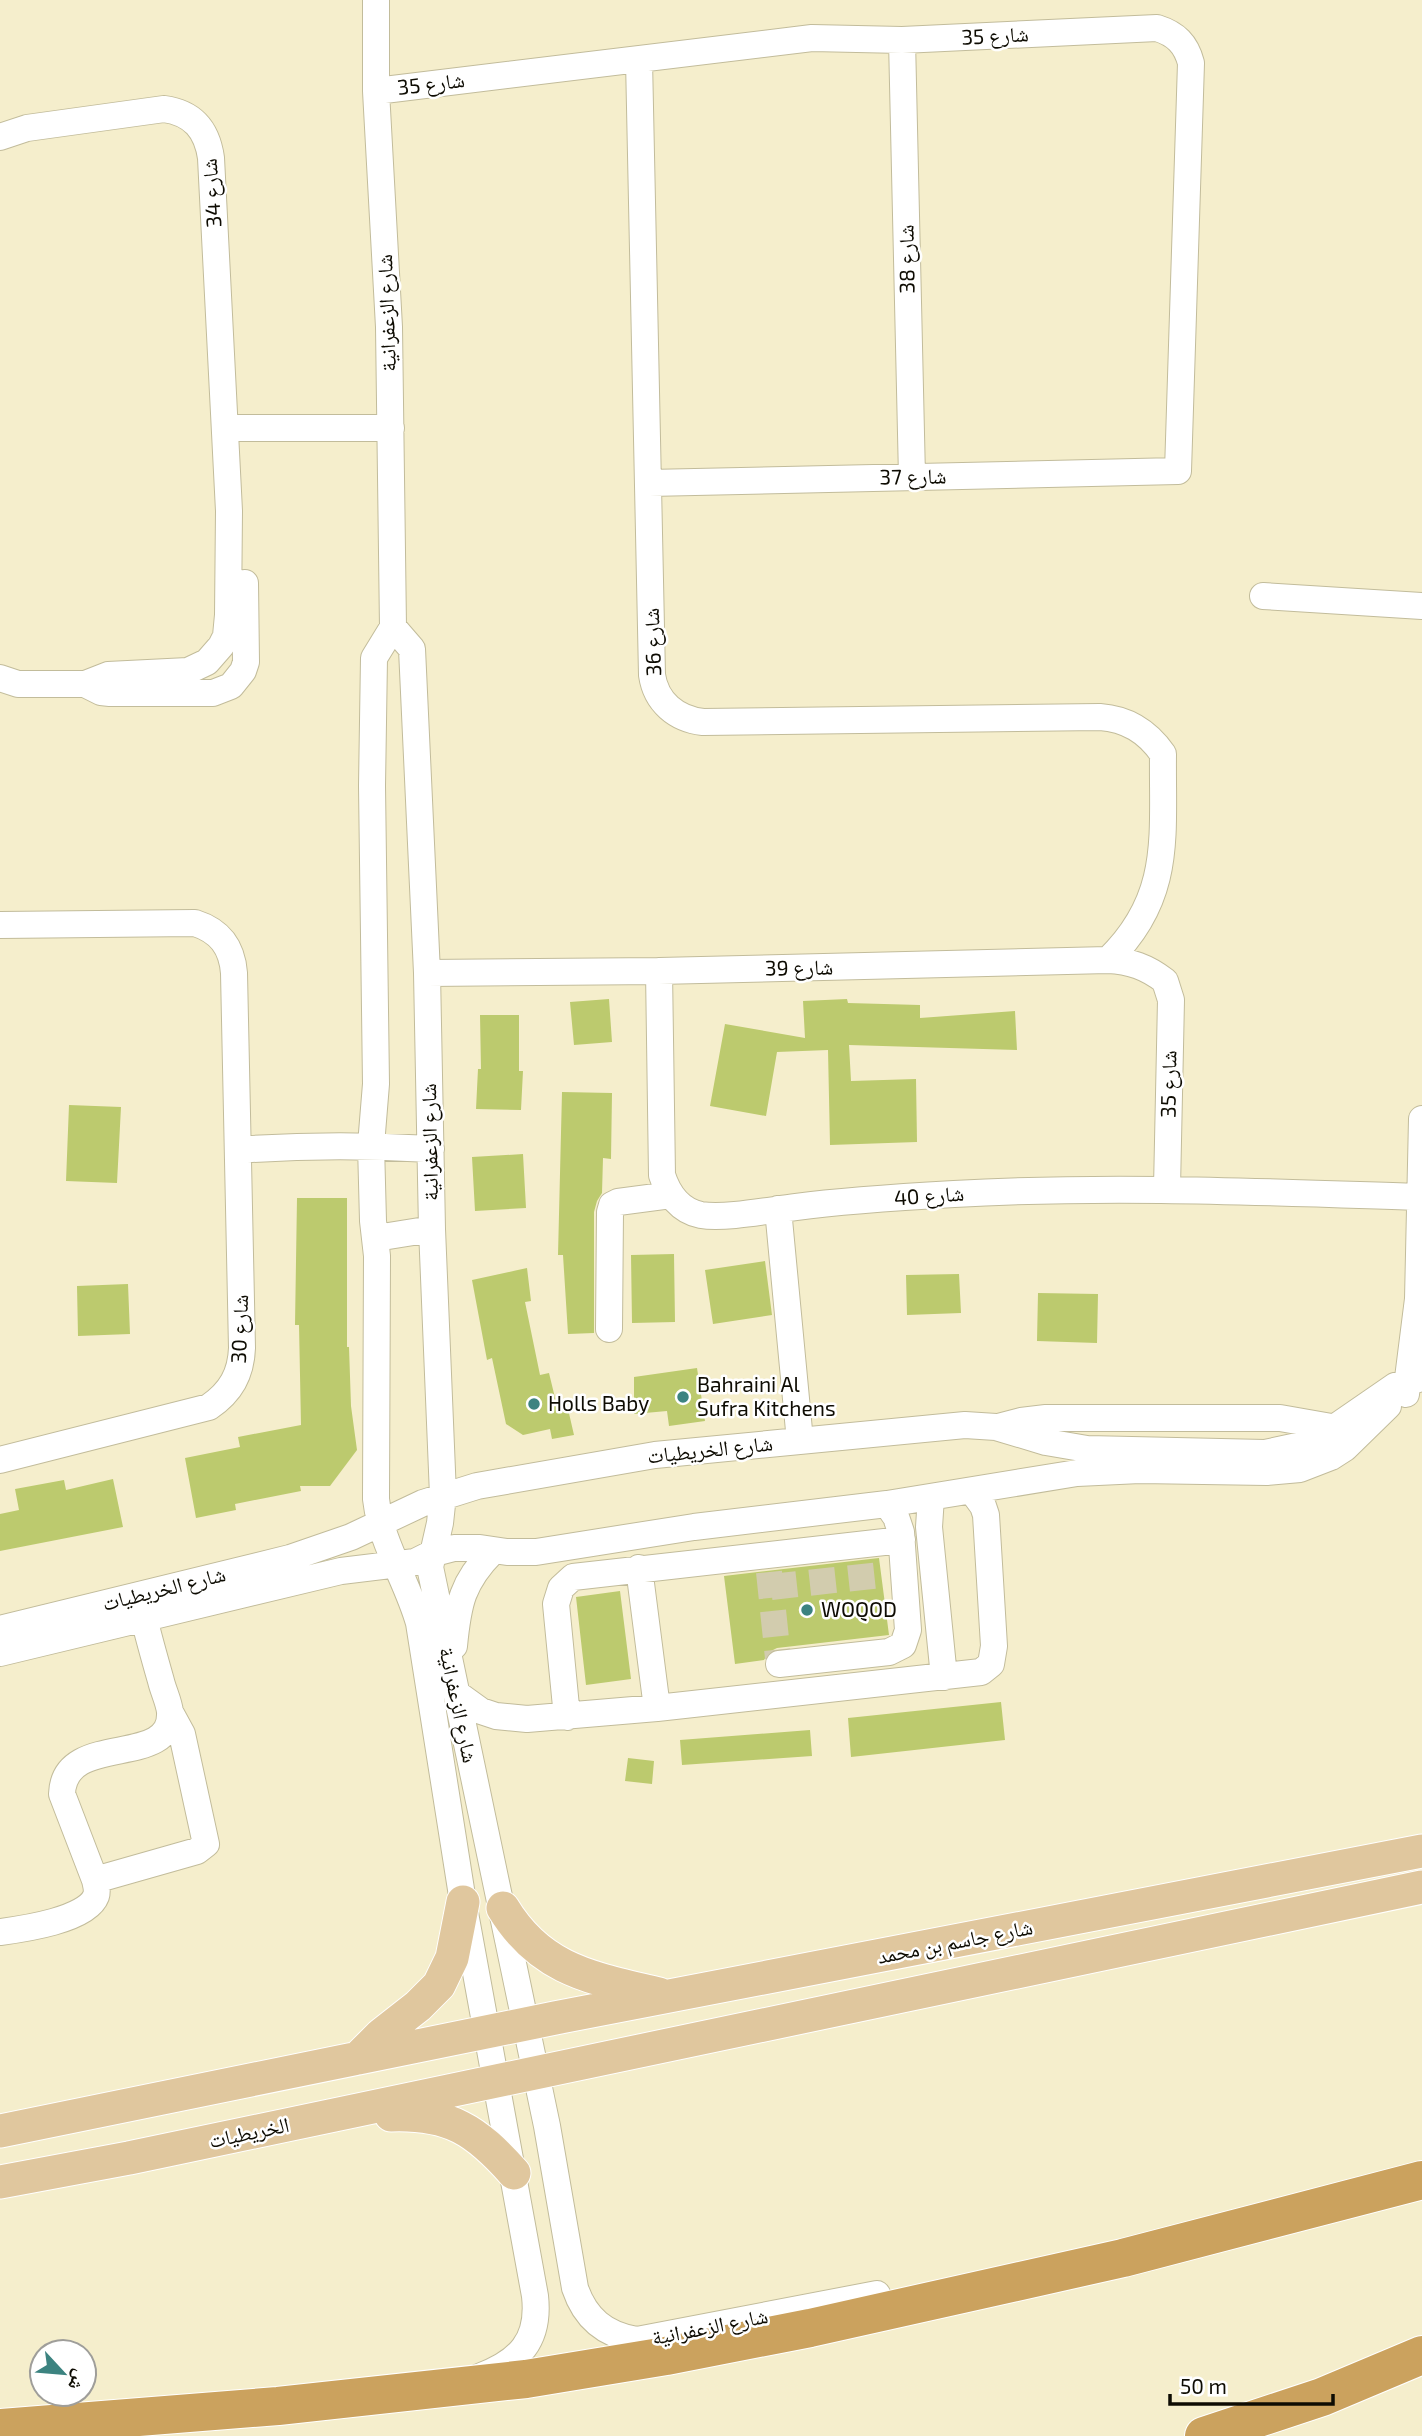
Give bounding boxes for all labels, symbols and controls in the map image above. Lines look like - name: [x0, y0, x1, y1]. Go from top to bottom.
- street label: شارع 35: [961, 20, 1029, 51]
- street label: شارع 35: [396, 66, 466, 101]
- street label: شارع 34: [196, 158, 227, 228]
- street label: شارع 38: [892, 224, 921, 294]
- street label: شارع الزعفرانية: [371, 254, 402, 372]
- street label: شارع 37: [879, 462, 947, 491]
- street label: شارع 36: [638, 607, 667, 677]
- street label: شارع 39: [765, 953, 833, 982]
- street label: شارع 35: [1154, 1050, 1183, 1118]
- street label: شارع الزعفرانية: [415, 1083, 444, 1201]
- street label: شارع 40: [893, 1180, 965, 1211]
- street label: شارع 30: [225, 1294, 254, 1364]
- place label: Bahraini Al Sufra Kitchens: [697, 1371, 836, 1420]
- marker: Bahraini Al Sufra Kitchens: [675, 1389, 691, 1405]
- place label: Holls Baby: [548, 1390, 649, 1415]
- marker: Holls Baby: [526, 1396, 542, 1412]
- street label: شارع الخريطيات: [646, 1429, 774, 1470]
- street label: شارع الخريطيات: [99, 1560, 228, 1617]
- place label: WOQOD: [821, 1596, 897, 1622]
- marker: WOQOD: [799, 1602, 815, 1618]
- street label: شارع الزعفرانية: [433, 1645, 484, 1765]
- street label: شارع جاسم بن محمد: [875, 1913, 1035, 1971]
- street label: الخريطيات: [206, 2111, 291, 2153]
- street label: شارع الزعفرانية: [650, 2302, 770, 2351]
- north arrow: [28, 2338, 98, 2408]
- scale bar: [1170, 2362, 1333, 2406]
- text: ش: [63, 2366, 93, 2395]
- text: 50 m: [1180, 2373, 1227, 2398]

